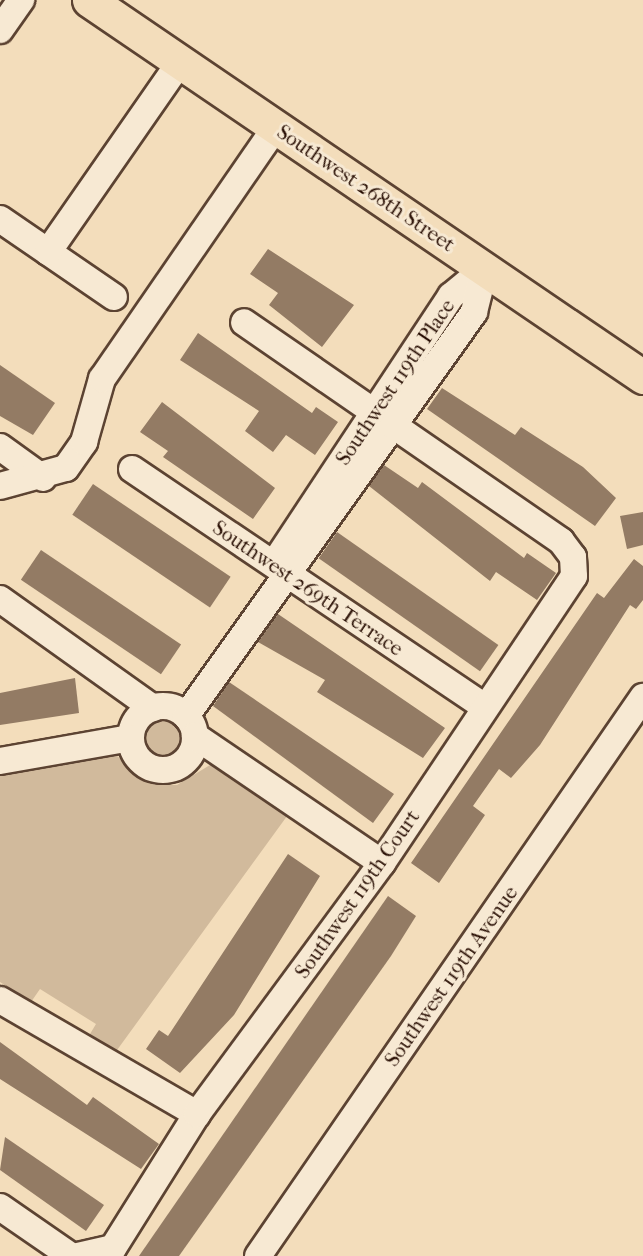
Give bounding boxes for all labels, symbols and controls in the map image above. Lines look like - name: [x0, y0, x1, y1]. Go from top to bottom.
- street label: Southwest 268th Street: [272, 119, 460, 257]
- street label: Southwest 119th Place: [330, 294, 460, 470]
- street label: Southwest 269th Terrace: [208, 515, 408, 661]
- street label: Southwest 119th Court: [289, 805, 425, 983]
- street label: Southwest 119th Avenue: [379, 881, 523, 1071]

